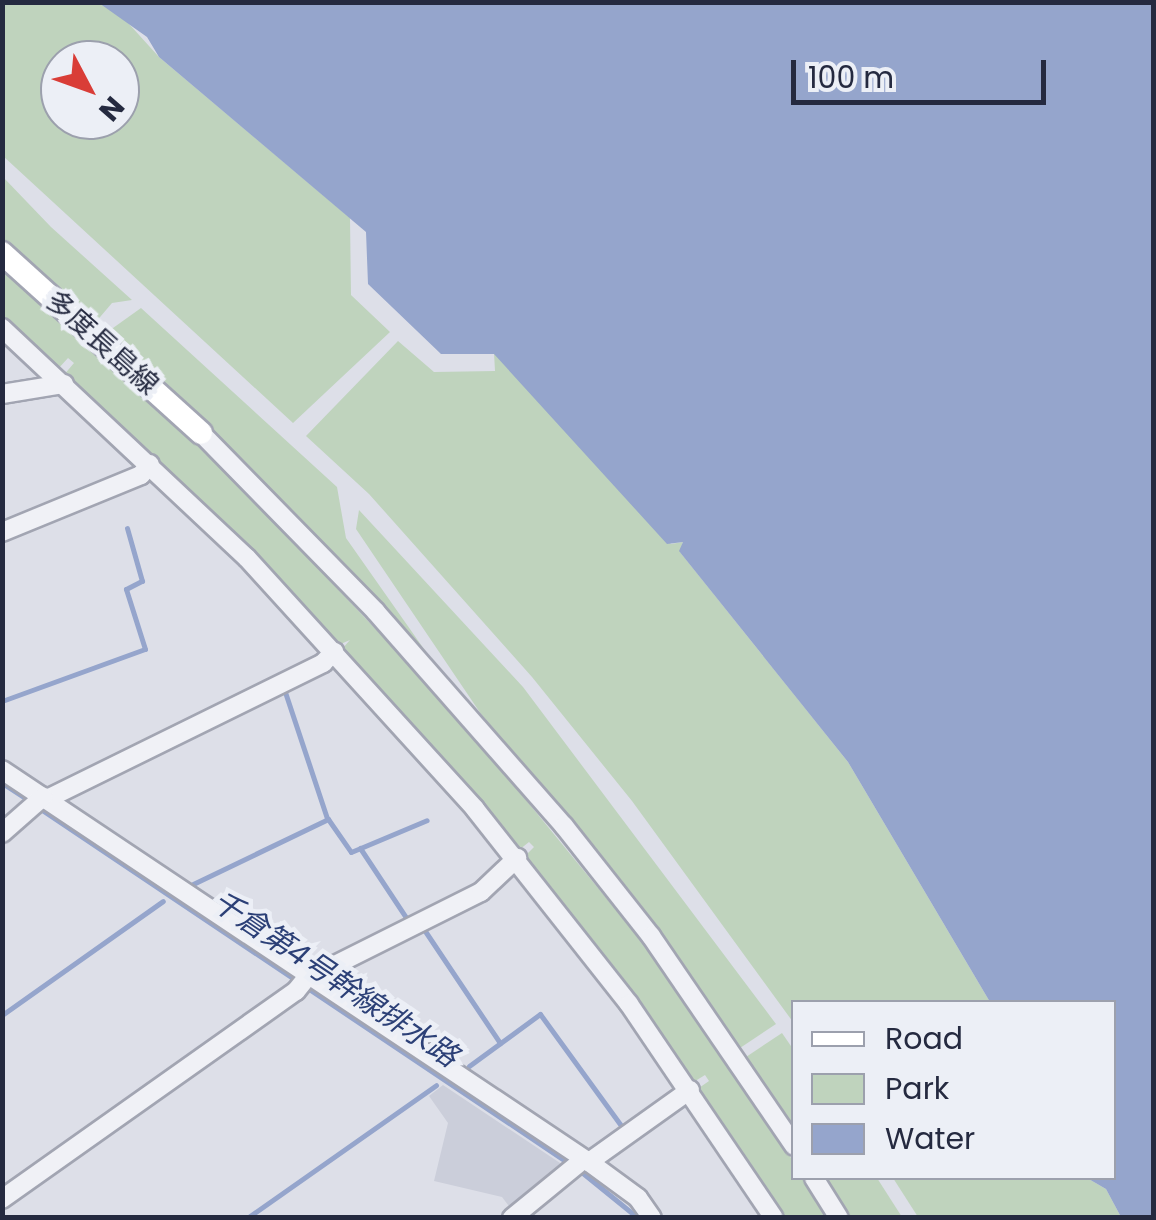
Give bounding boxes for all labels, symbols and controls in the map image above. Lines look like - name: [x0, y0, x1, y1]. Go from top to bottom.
- north arrow: [40, 40, 140, 140]
- scale bar: [796, 40, 1051, 102]
- text: 100 m: [808, 56, 894, 99]
- text: N: [90, 88, 133, 129]
- street label: 多度長島線: [39, 284, 165, 402]
- water label: 千倉第4号幹線排水路: [205, 883, 465, 1075]
- legend: [791, 1000, 1116, 1180]
- text: Road: [885, 1017, 963, 1060]
- text: Park: [885, 1067, 949, 1110]
- text: Water: [885, 1117, 975, 1160]

